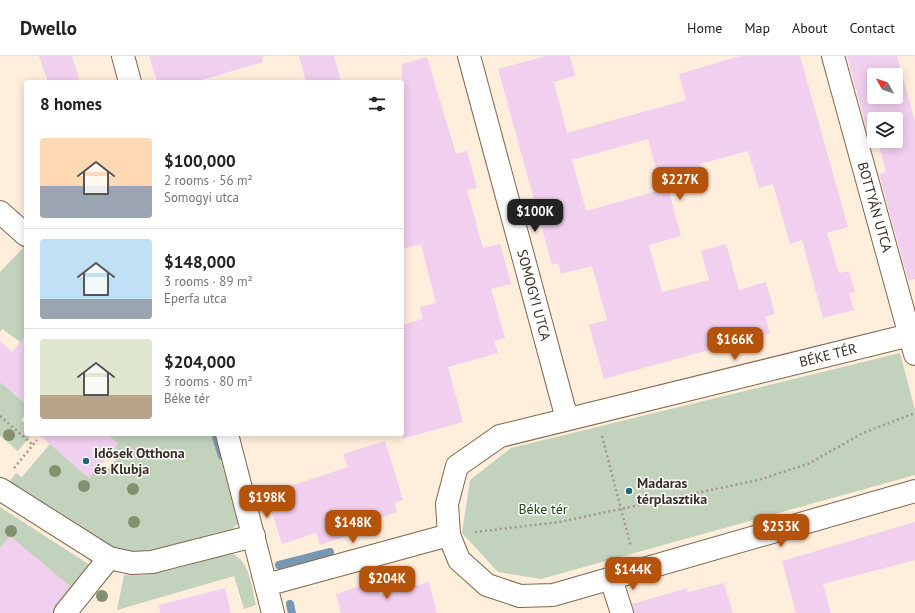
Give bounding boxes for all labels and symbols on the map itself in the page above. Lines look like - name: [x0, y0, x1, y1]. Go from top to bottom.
- north arrow: [867, 68, 903, 104]
- street label: BOTTYÁN UTCA: [854, 160, 897, 255]
- pin: $227K: [652, 167, 708, 201]
- pin: $100K: [507, 199, 563, 233]
- street label: SOMOGYI UTCA: [513, 247, 555, 343]
- pin: $166K: [707, 327, 763, 361]
- street label: BÉKE TÉR: [797, 339, 859, 371]
- place label: Idősek Otthona és Klubja: [94, 444, 185, 478]
- marker: Idősek Otthona és Klubja: [81, 456, 91, 466]
- place label: Madaras térplasztika: [637, 474, 707, 508]
- pin: $198K: [239, 485, 295, 519]
- marker: Madaras térplasztika: [624, 486, 634, 496]
- park label: Béke tér: [518, 500, 568, 518]
- pin: $148K: [325, 510, 381, 544]
- pin: $253K: [753, 514, 809, 548]
- pin: $144K: [605, 557, 661, 591]
- pin: $204K: [359, 566, 415, 600]

